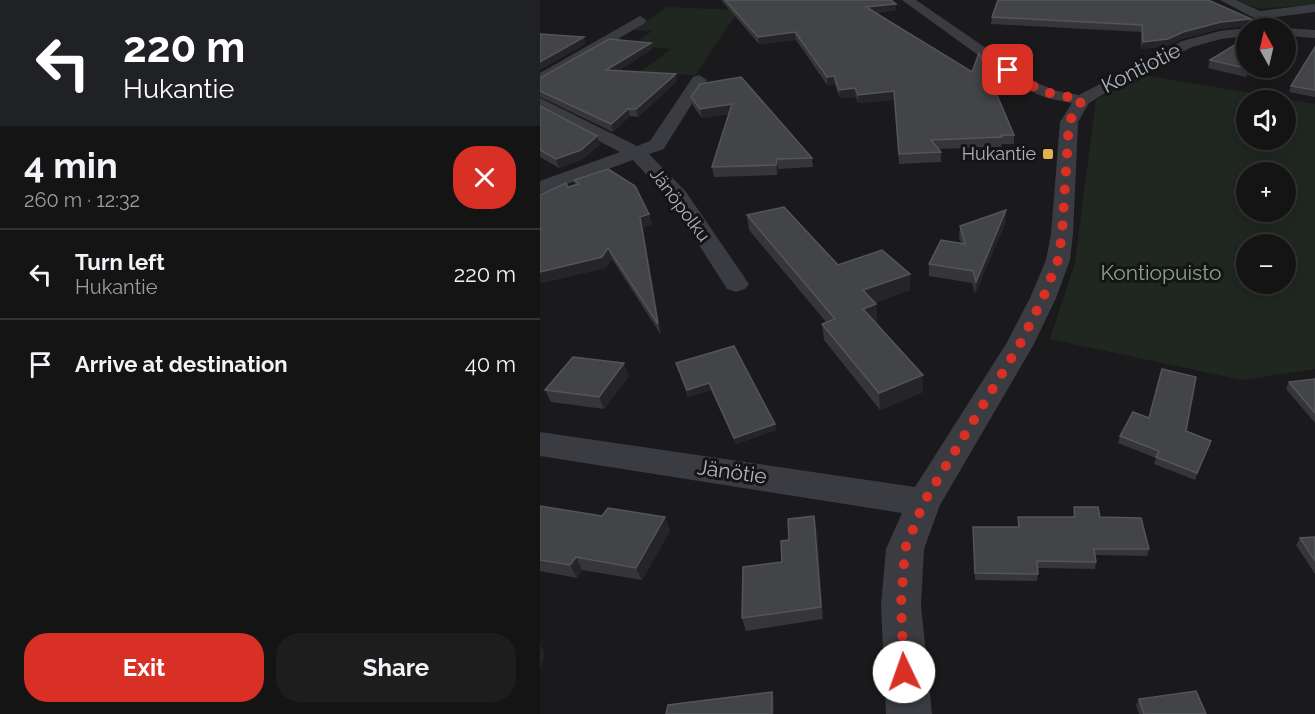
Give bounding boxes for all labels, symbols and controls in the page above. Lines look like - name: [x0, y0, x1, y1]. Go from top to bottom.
- north arrow: [1236, 18, 1296, 78]
- map controls: [1236, 18, 1296, 294]
- text: 220 m: [123, 23, 245, 72]
- icon: left: [24, 24, 102, 102]
- street label: Kontiotie: [1097, 37, 1184, 98]
- pin: [982, 44, 1033, 95]
- icon: arrive: [991, 53, 1024, 86]
- text: Hukantie: [123, 73, 234, 104]
- button: sound: [1236, 90, 1296, 150]
- place label: Hukantie: [962, 143, 1036, 164]
- text: 4 min: [24, 144, 118, 186]
- button: close: [453, 146, 516, 209]
- marker: Hukantie: [1041, 147, 1055, 161]
- button: +: [1236, 162, 1296, 222]
- street label: Jänöpolku: [646, 164, 715, 246]
- text: 260 m · 12:32: [24, 188, 140, 212]
- button: −: [1236, 234, 1296, 294]
- text: Turn left: [75, 249, 165, 275]
- icon: left: [24, 258, 57, 291]
- park label: Kontiopuisto: [1100, 260, 1222, 285]
- text: 220 m: [454, 261, 516, 287]
- text: Hukantie: [75, 275, 157, 299]
- icon: arrive: [24, 348, 57, 381]
- text: Arrive at destination: [75, 351, 288, 377]
- text: 40 m: [465, 351, 516, 377]
- street label: Jänötie: [696, 454, 768, 489]
- button: Exit: [24, 633, 264, 702]
- button: Share: [276, 633, 516, 702]
- position arrow: [872, 640, 936, 704]

